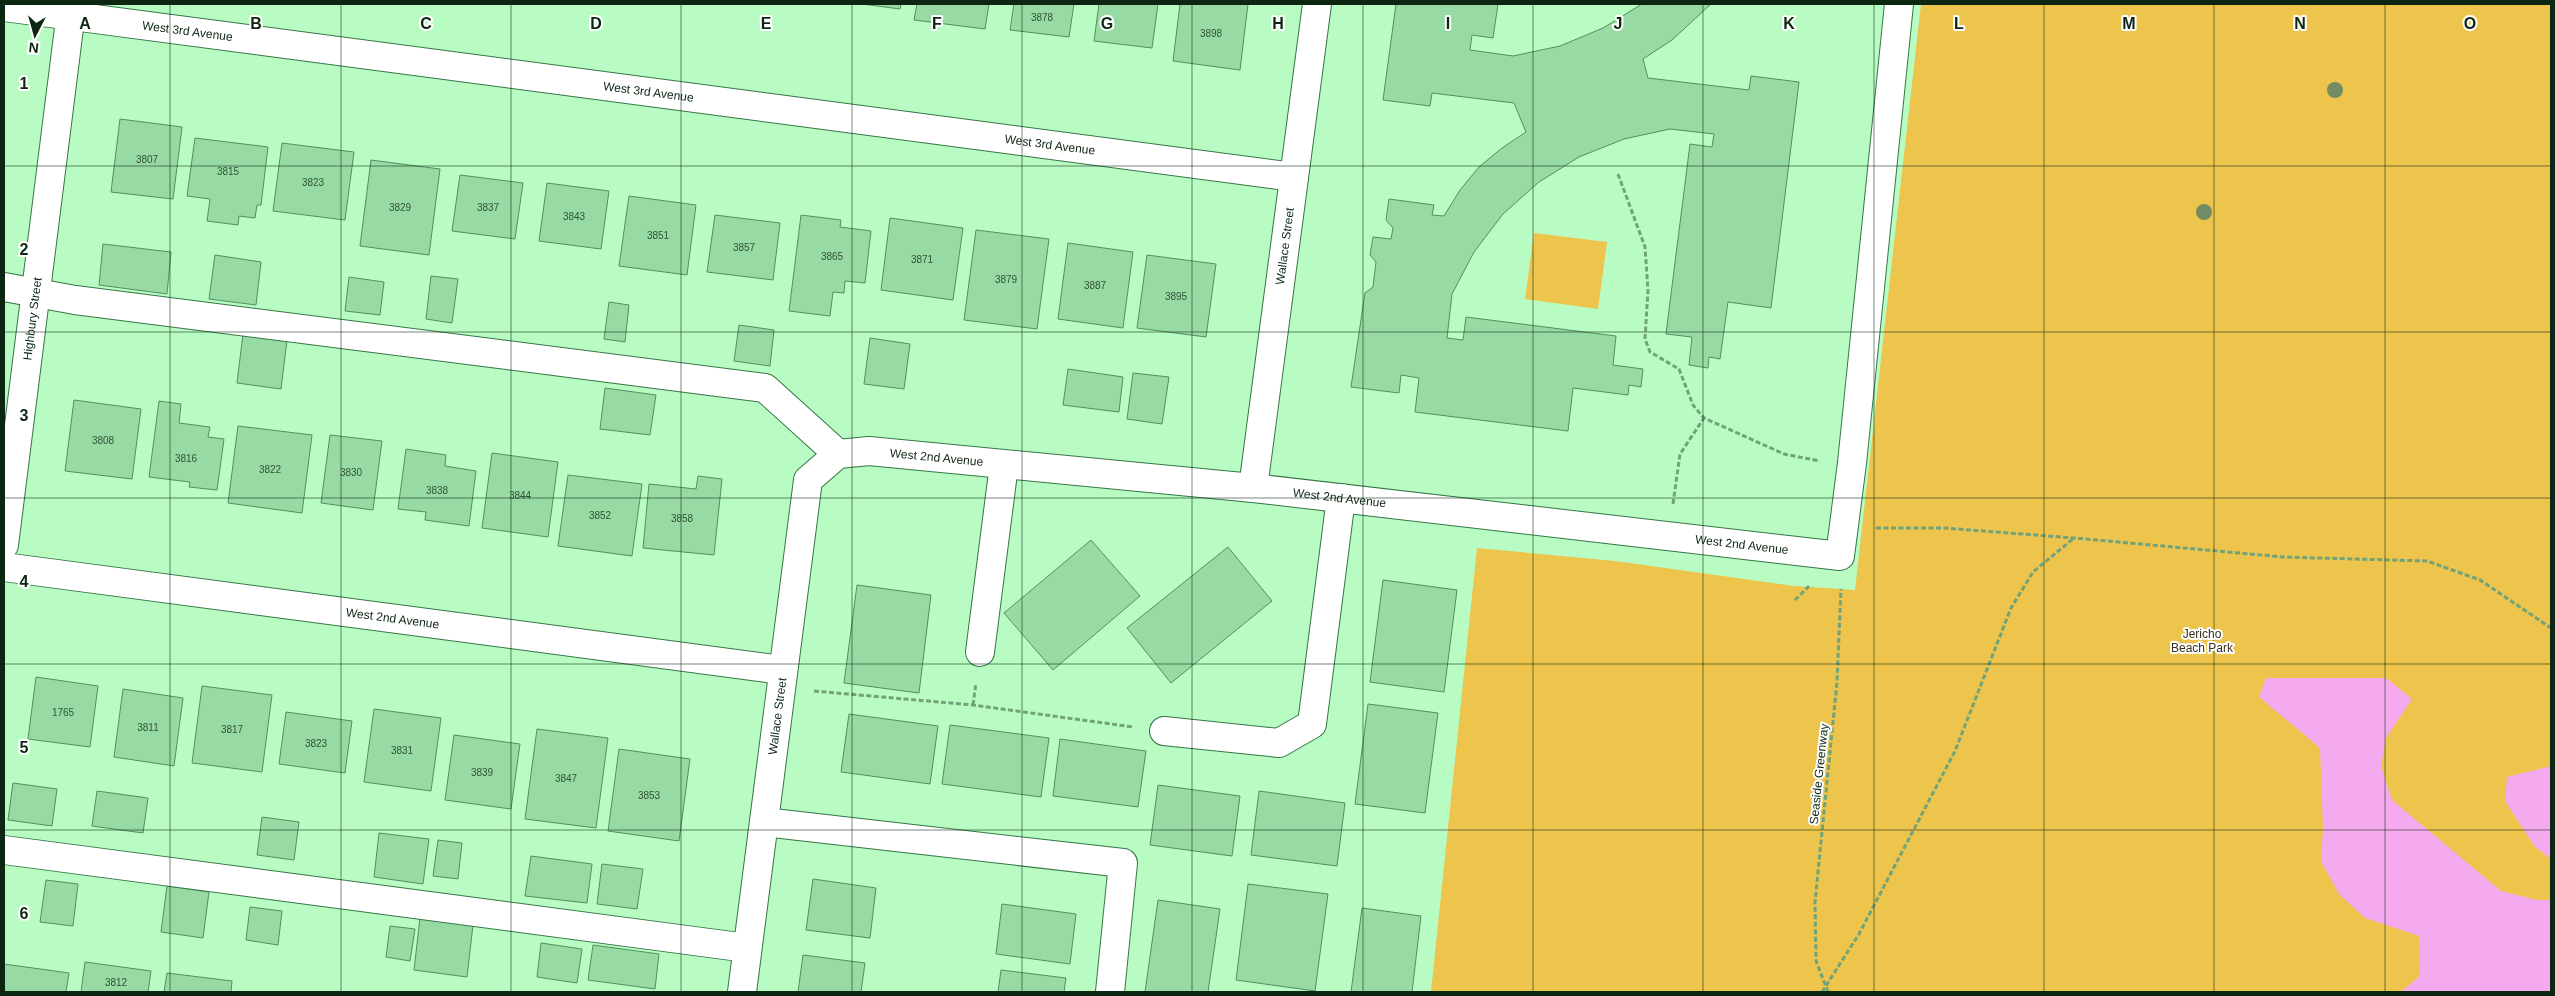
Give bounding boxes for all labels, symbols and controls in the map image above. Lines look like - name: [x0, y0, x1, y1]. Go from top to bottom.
- north arrow: [10, 10, 60, 60]
- house number: 3878: [1031, 12, 1054, 23]
- text: A: [79, 15, 91, 32]
- text: B: [250, 15, 262, 32]
- text: C: [420, 15, 432, 32]
- text: D: [590, 15, 602, 32]
- text: E: [761, 15, 772, 32]
- text: F: [932, 15, 942, 32]
- text: G: [1101, 15, 1113, 32]
- text: H: [1272, 15, 1284, 32]
- text: I: [1446, 15, 1450, 32]
- text: J: [1614, 15, 1622, 32]
- text: K: [1783, 15, 1795, 32]
- text: L: [1954, 15, 1964, 32]
- text: M: [2122, 15, 2136, 32]
- text: N: [2294, 15, 2306, 32]
- text: O: [2464, 15, 2476, 32]
- street label: West 3rd Avenue: [141, 18, 234, 44]
- house number: 3898: [1200, 28, 1223, 39]
- text: N: [28, 39, 40, 56]
- text: 1: [20, 75, 29, 92]
- street label: West 3rd Avenue: [602, 79, 695, 105]
- street label: West 3rd Avenue: [1004, 132, 1096, 158]
- house number: 3807: [136, 154, 159, 165]
- house number: 3815: [217, 166, 240, 177]
- house number: 3823: [302, 177, 325, 188]
- house number: 3829: [389, 202, 412, 213]
- house number: 3837: [477, 202, 500, 213]
- street label: Wallace Street: [1273, 206, 1297, 286]
- house number: 3843: [563, 211, 586, 222]
- house number: 3851: [647, 230, 670, 241]
- text: 2: [20, 241, 29, 258]
- house number: 3857: [733, 242, 756, 253]
- house number: 3865: [821, 251, 844, 262]
- house number: 3871: [911, 254, 934, 265]
- house number: 3879: [995, 274, 1018, 285]
- street label: Highbury Street: [20, 276, 45, 361]
- house number: 3887: [1084, 280, 1107, 291]
- house number: 3895: [1165, 291, 1188, 302]
- text: 3: [20, 407, 29, 424]
- house number: 3808: [92, 435, 115, 446]
- street label: West 2nd Avenue: [889, 446, 984, 469]
- house number: 3816: [175, 453, 198, 464]
- house number: 3822: [259, 464, 282, 475]
- house number: 3830: [340, 467, 363, 478]
- house number: 3838: [426, 485, 449, 496]
- street label: West 2nd Avenue: [1292, 486, 1387, 510]
- house number: 3844: [509, 490, 532, 501]
- house number: 3852: [589, 510, 612, 521]
- house number: 3858: [671, 513, 694, 524]
- street label: West 2nd Avenue: [1694, 532, 1789, 557]
- text: 4: [20, 573, 29, 590]
- street label: West 2nd Avenue: [345, 605, 440, 632]
- park label: Jericho Beach Park: [2171, 627, 2234, 655]
- street label: Wallace Street: [766, 676, 790, 756]
- house number: 1765: [52, 707, 75, 718]
- house number: 3811: [137, 722, 159, 733]
- street label: Seaside Greenway: [1807, 723, 1831, 825]
- house number: 3817: [221, 724, 244, 735]
- house number: 3823: [305, 738, 328, 749]
- text: 5: [20, 739, 29, 756]
- house number: 3831: [391, 745, 414, 756]
- house number: 3839: [471, 767, 494, 778]
- house number: 3847: [555, 773, 578, 784]
- house number: 3853: [638, 790, 661, 801]
- text: 6: [20, 905, 29, 922]
- house number: 3812: [105, 977, 128, 988]

